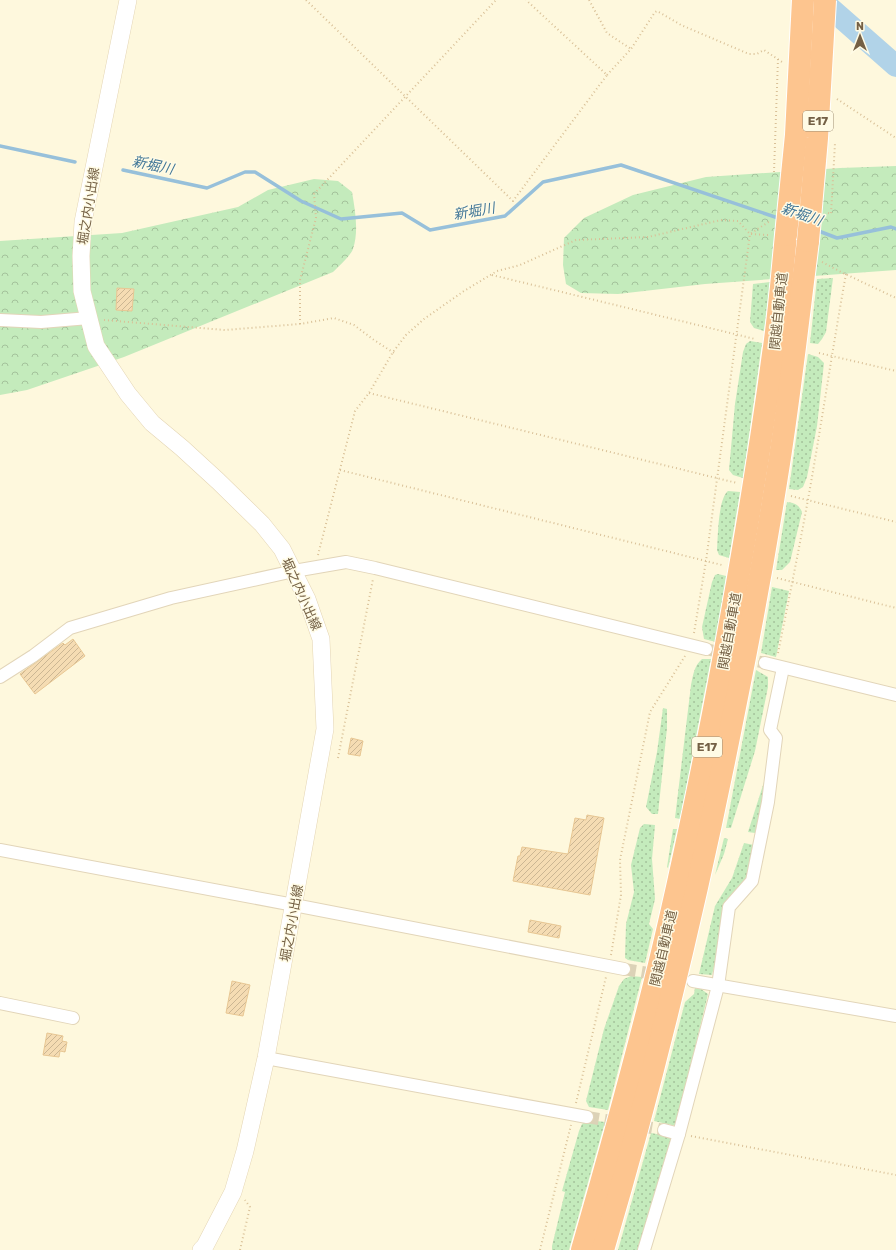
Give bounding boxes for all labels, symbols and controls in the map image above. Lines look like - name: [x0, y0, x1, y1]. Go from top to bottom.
- north arrow: [840, 16, 880, 56]
- text: N: [856, 20, 864, 33]
- road number: E17: [803, 111, 833, 131]
- water label: 新堀川: [131, 153, 177, 179]
- street label: 堀之内小出線: [75, 166, 102, 246]
- water label: 新堀川: [452, 199, 498, 224]
- water label: 新堀川: [779, 200, 826, 230]
- street label: 関越自動車道: [767, 271, 790, 351]
- street label: 堀之内小出線: [279, 556, 324, 633]
- street label: 関越自動車道: [715, 591, 744, 671]
- road number: E17: [692, 737, 722, 757]
- street label: 堀之内小出線: [277, 883, 306, 963]
- street label: 関越自動車道: [647, 908, 680, 988]

